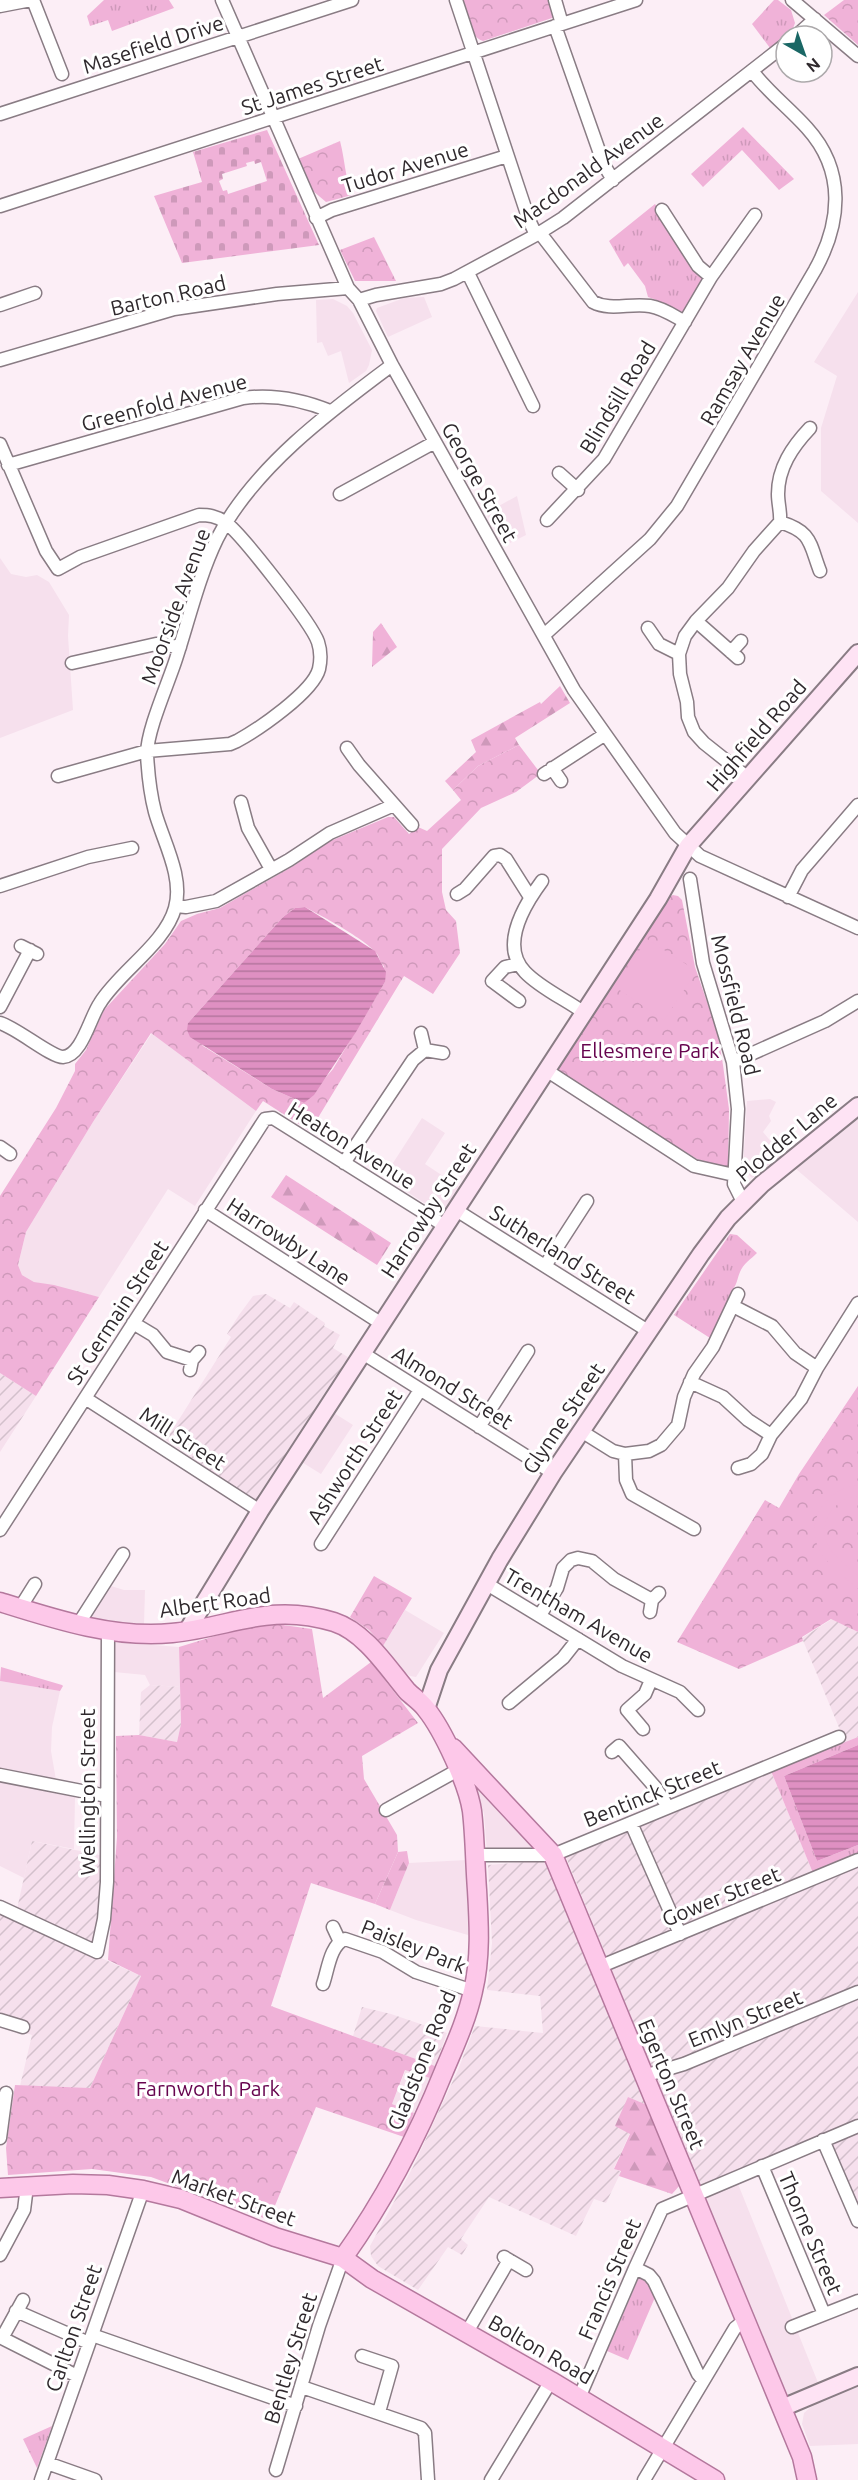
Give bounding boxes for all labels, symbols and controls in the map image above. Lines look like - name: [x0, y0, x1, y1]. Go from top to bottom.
- street label: Masefield Drive: [80, 10, 226, 78]
- north arrow: [774, 24, 834, 84]
- street label: St James Street: [238, 51, 386, 119]
- text: N: [803, 55, 824, 76]
- street label: Macdonald Avenue: [508, 108, 668, 232]
- street label: Tudor Avenue: [339, 136, 471, 198]
- street label: Barton Road: [108, 270, 228, 320]
- street label: Ramsay Avenue: [695, 289, 789, 429]
- street label: Blindsill Road: [574, 337, 660, 457]
- street label: Greenfold Avenue: [78, 368, 250, 436]
- street label: George Street: [437, 418, 523, 546]
- street label: Moorside Avenue: [136, 525, 214, 687]
- street label: Highfield Road: [701, 674, 811, 796]
- street label: Mossfield Road: [707, 932, 765, 1078]
- park label: Ellesmere Park: [580, 1038, 720, 1062]
- street label: Plodder Lane: [731, 1088, 841, 1186]
- street label: Heaton Avenue: [284, 1096, 420, 1194]
- street label: Harrowby Street: [376, 1138, 480, 1282]
- street label: Harrowby Lane: [223, 1192, 355, 1290]
- street label: Sutherland Street: [486, 1200, 640, 1308]
- street label: St Germain Street: [61, 1235, 173, 1389]
- street label: Almond Street: [388, 1340, 518, 1434]
- street label: Glynne Street: [517, 1358, 609, 1478]
- street label: Ashworth Street: [302, 1384, 406, 1528]
- street label: Mill Street: [135, 1401, 231, 1475]
- street label: Trentham Avenue: [501, 1563, 657, 1667]
- street label: Albert Road: [158, 1582, 272, 1622]
- street label: Wellington Street: [75, 1709, 99, 1875]
- street label: Bentinck Street: [580, 1755, 724, 1831]
- street label: Gower Street: [658, 1861, 784, 1931]
- street label: Paisley Park: [358, 1914, 470, 1978]
- street label: Emlyn Street: [684, 1984, 806, 2052]
- street label: Gladstone Road: [382, 1986, 460, 2134]
- street label: Egerton Street: [634, 2015, 710, 2153]
- park label: Farnworth Park: [136, 2076, 281, 2100]
- street label: Market Street: [169, 2163, 299, 2231]
- street label: Thorne Street: [774, 2168, 848, 2298]
- street label: Francis Street: [573, 2215, 645, 2343]
- street label: Carlton Street: [40, 2261, 106, 2395]
- street label: Bentley Street: [259, 2290, 321, 2426]
- street label: Bolton Road: [484, 2309, 598, 2389]

